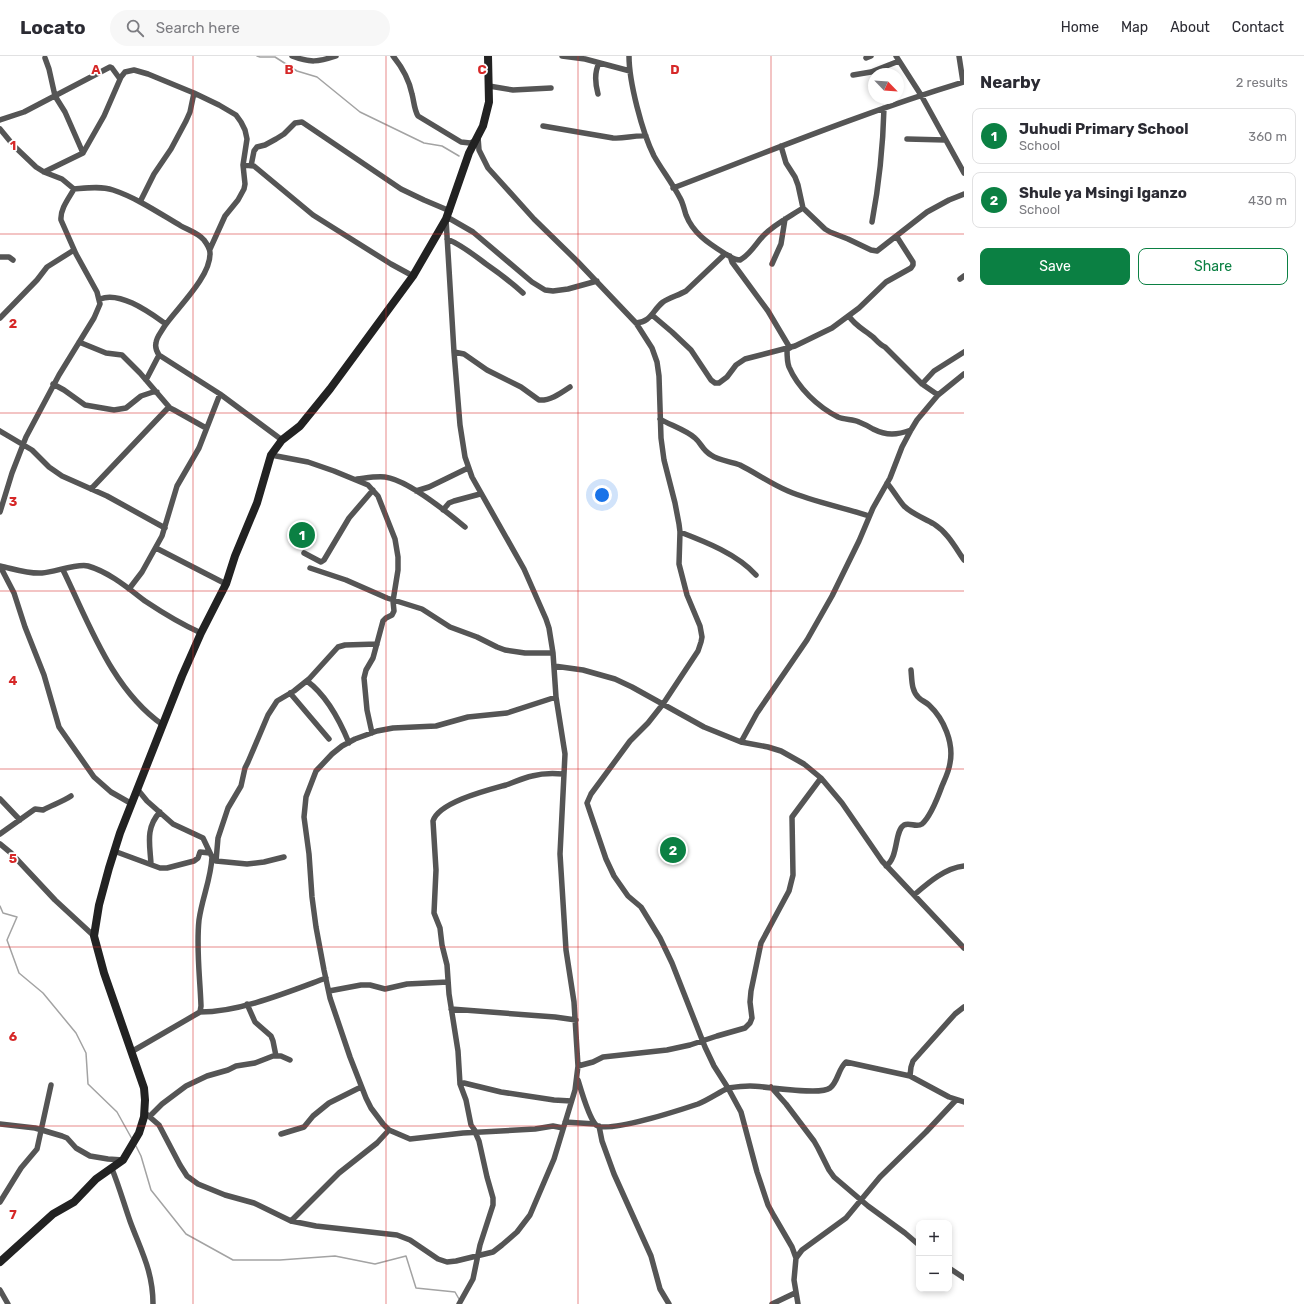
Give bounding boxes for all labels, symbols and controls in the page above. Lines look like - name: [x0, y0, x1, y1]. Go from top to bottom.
- search box: [110, 10, 390, 46]
- text: Locato: [20, 16, 86, 39]
- icon: search: [124, 17, 146, 39]
- text: Search here: [156, 19, 240, 37]
- text: Home: [1061, 19, 1099, 36]
- text: Map: [1121, 19, 1148, 36]
- text: About: [1170, 19, 1210, 36]
- text: Contact: [1232, 19, 1284, 36]
- text: A: [91, 62, 101, 77]
- text: B: [284, 62, 294, 77]
- text: C: [477, 62, 487, 77]
- text: D: [670, 62, 680, 77]
- north arrow: [868, 68, 904, 104]
- text: Nearby: [980, 72, 1041, 92]
- text: 2 results: [1236, 75, 1288, 90]
- text: Juhudi Primary School: [1019, 120, 1189, 138]
- text: 1: [991, 129, 997, 144]
- text: 360 m: [1248, 129, 1287, 144]
- text: 1: [10, 138, 16, 153]
- text: School: [1019, 138, 1060, 153]
- text: Shule ya Msingi Iganzo: [1019, 184, 1187, 202]
- text: 2: [990, 193, 998, 208]
- text: 430 m: [1248, 193, 1287, 208]
- text: School: [1019, 202, 1060, 217]
- button: Save: [980, 248, 1130, 285]
- button: Share: [1138, 248, 1288, 285]
- text: 2: [9, 316, 17, 331]
- your location: [592, 485, 612, 505]
- text: 3: [9, 494, 18, 509]
- pin: 1: [289, 520, 315, 550]
- text: 4: [9, 673, 18, 688]
- pin: 2: [660, 835, 686, 865]
- text: 5: [9, 851, 17, 866]
- text: 6: [9, 1029, 18, 1044]
- text: 7: [9, 1207, 17, 1222]
- map controls: [916, 1220, 952, 1292]
- button: +: [916, 1220, 952, 1256]
- button: −: [916, 1256, 952, 1292]

